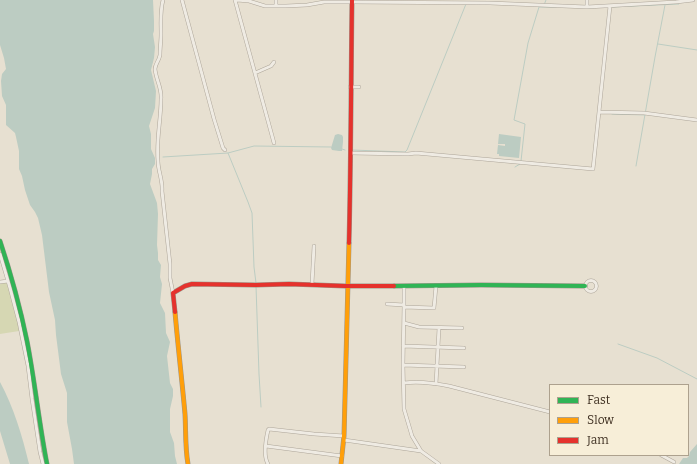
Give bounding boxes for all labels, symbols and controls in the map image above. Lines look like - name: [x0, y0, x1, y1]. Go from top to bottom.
- legend: [549, 384, 689, 456]
- text: Fast: [587, 393, 610, 407]
- text: Slow: [587, 413, 614, 427]
- text: Jam: [587, 433, 609, 447]

